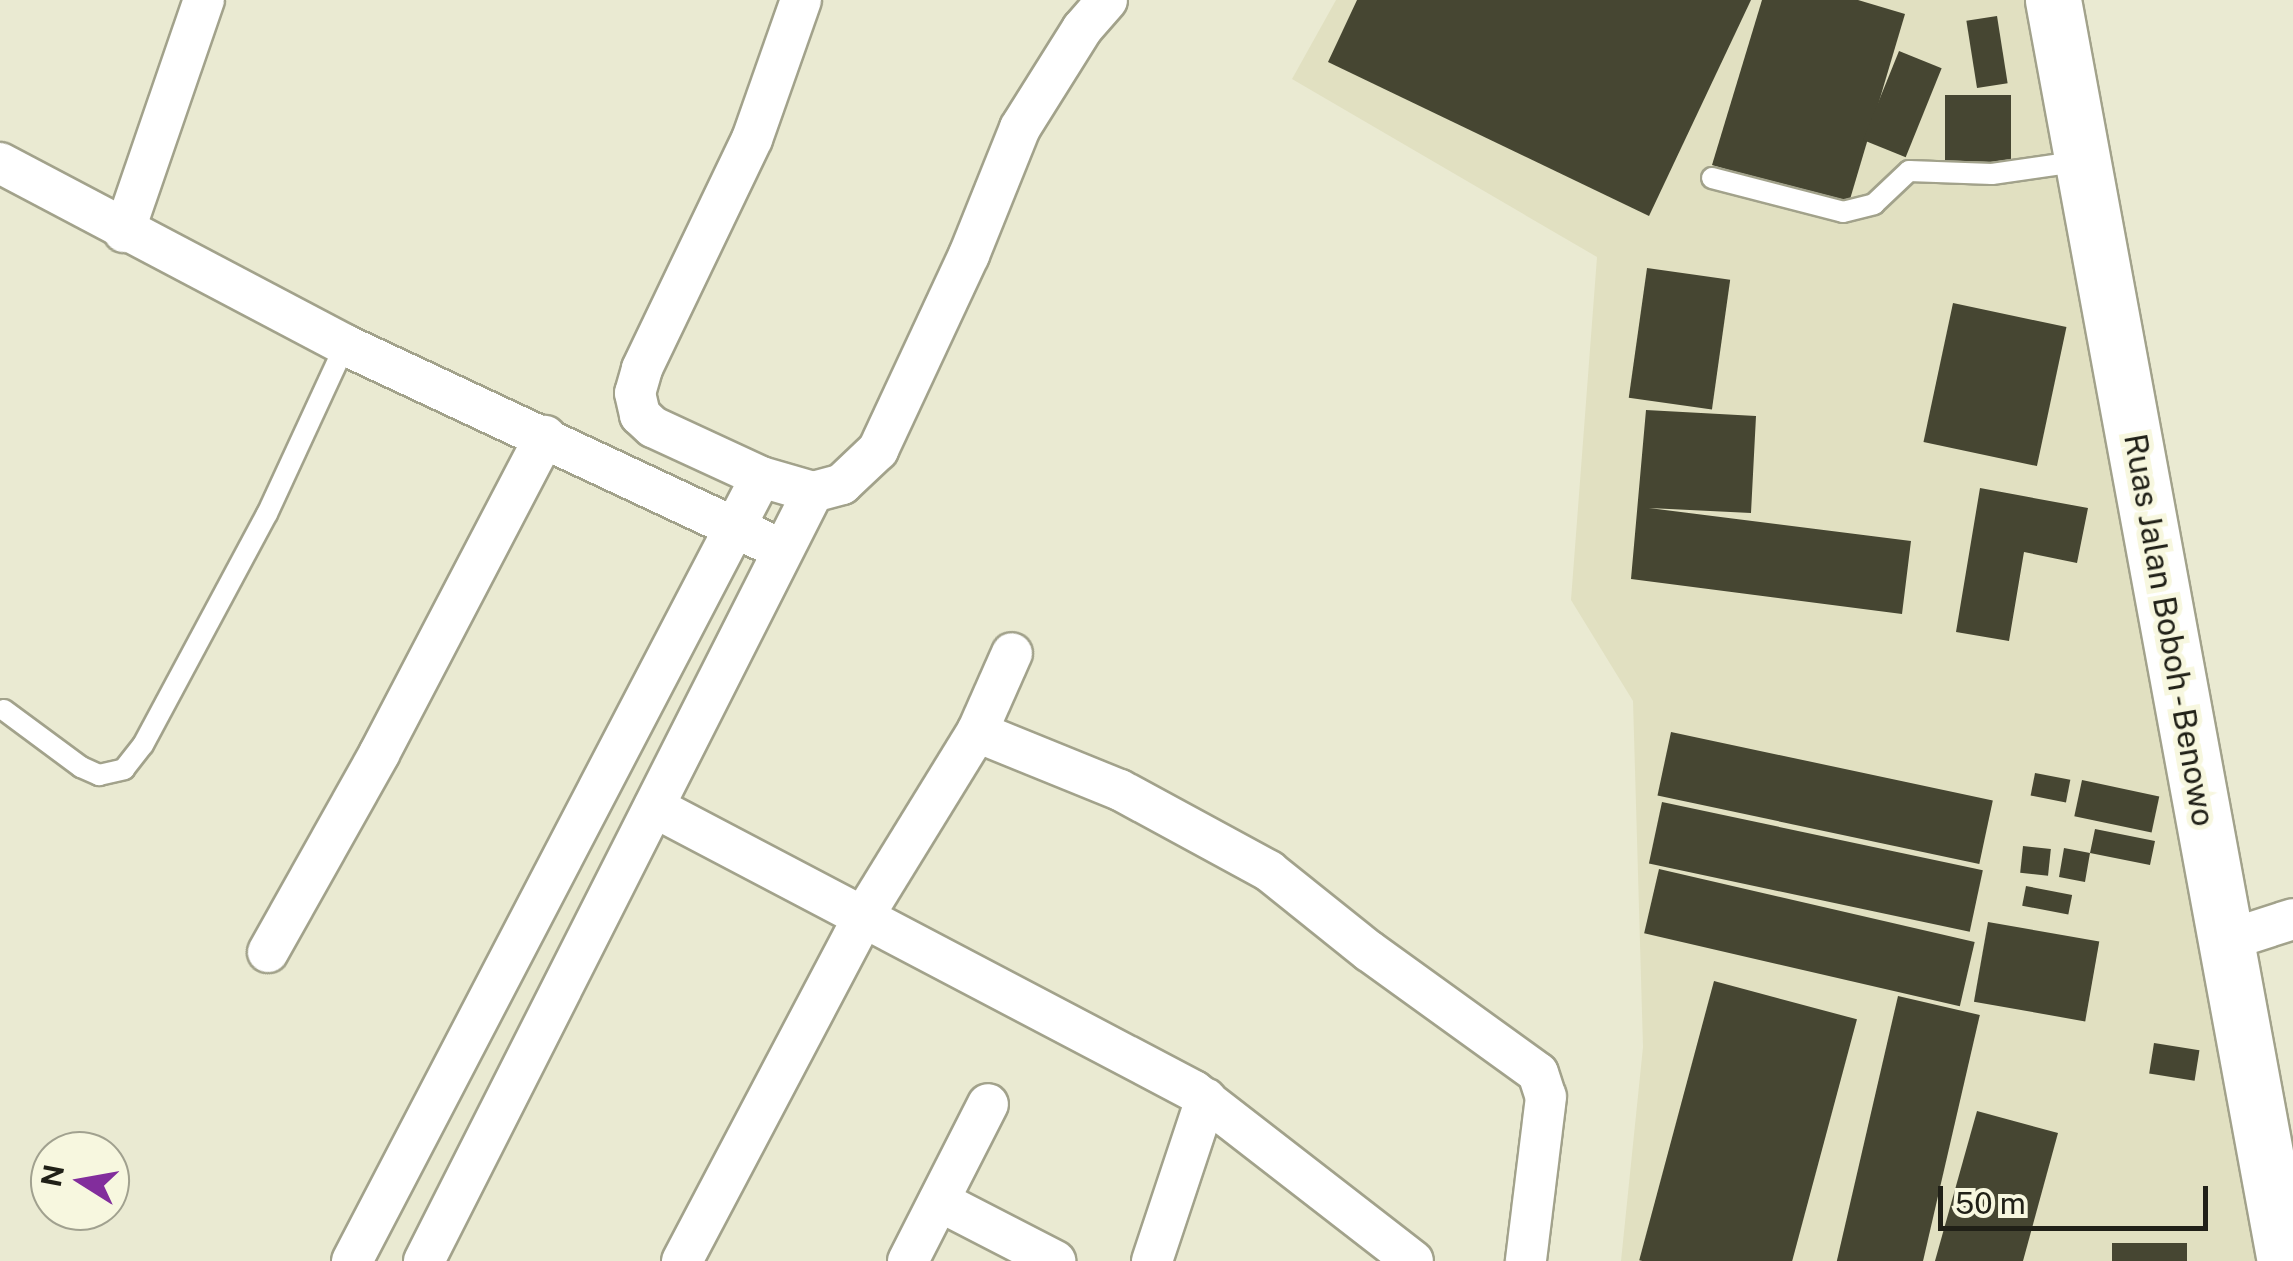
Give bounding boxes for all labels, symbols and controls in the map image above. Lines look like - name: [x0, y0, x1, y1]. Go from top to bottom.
- street label: Ruas Jalan Boboh - Benowo: [2115, 426, 2223, 834]
- north arrow: [30, 1131, 130, 1231]
- text: N: [34, 1162, 70, 1189]
- scale bar: [1943, 1166, 2213, 1228]
- text: 50 m: [1955, 1185, 2026, 1221]

